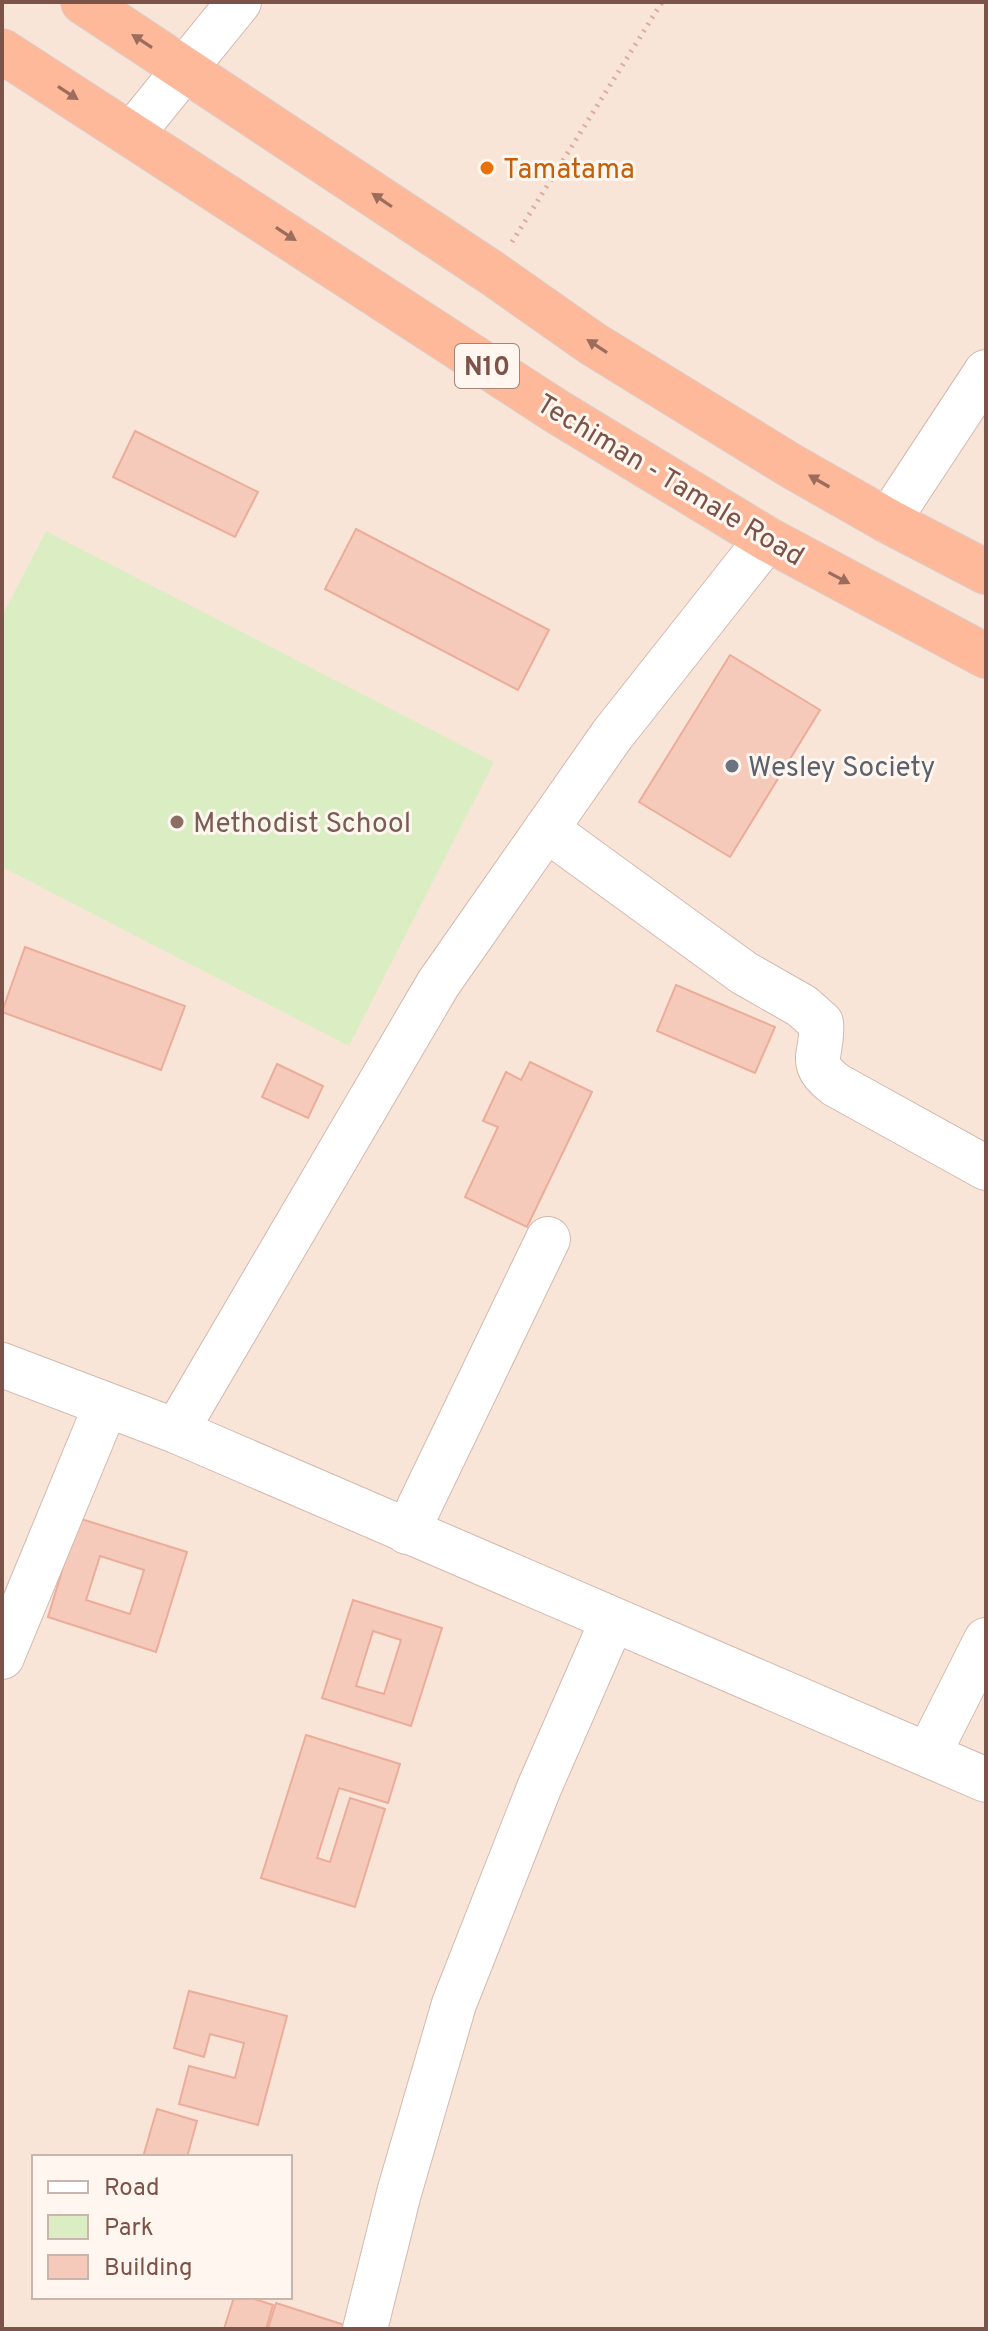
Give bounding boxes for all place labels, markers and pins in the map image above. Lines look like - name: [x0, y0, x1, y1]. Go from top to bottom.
- place label: Tamatama: [503, 153, 635, 189]
- marker: Tamatama: [478, 159, 496, 177]
- place label: Wesley Society: [748, 751, 935, 787]
- marker: Wesley Society: [723, 757, 741, 775]
- place label: Methodist School: [193, 807, 411, 843]
- marker: Methodist School: [168, 813, 186, 831]

